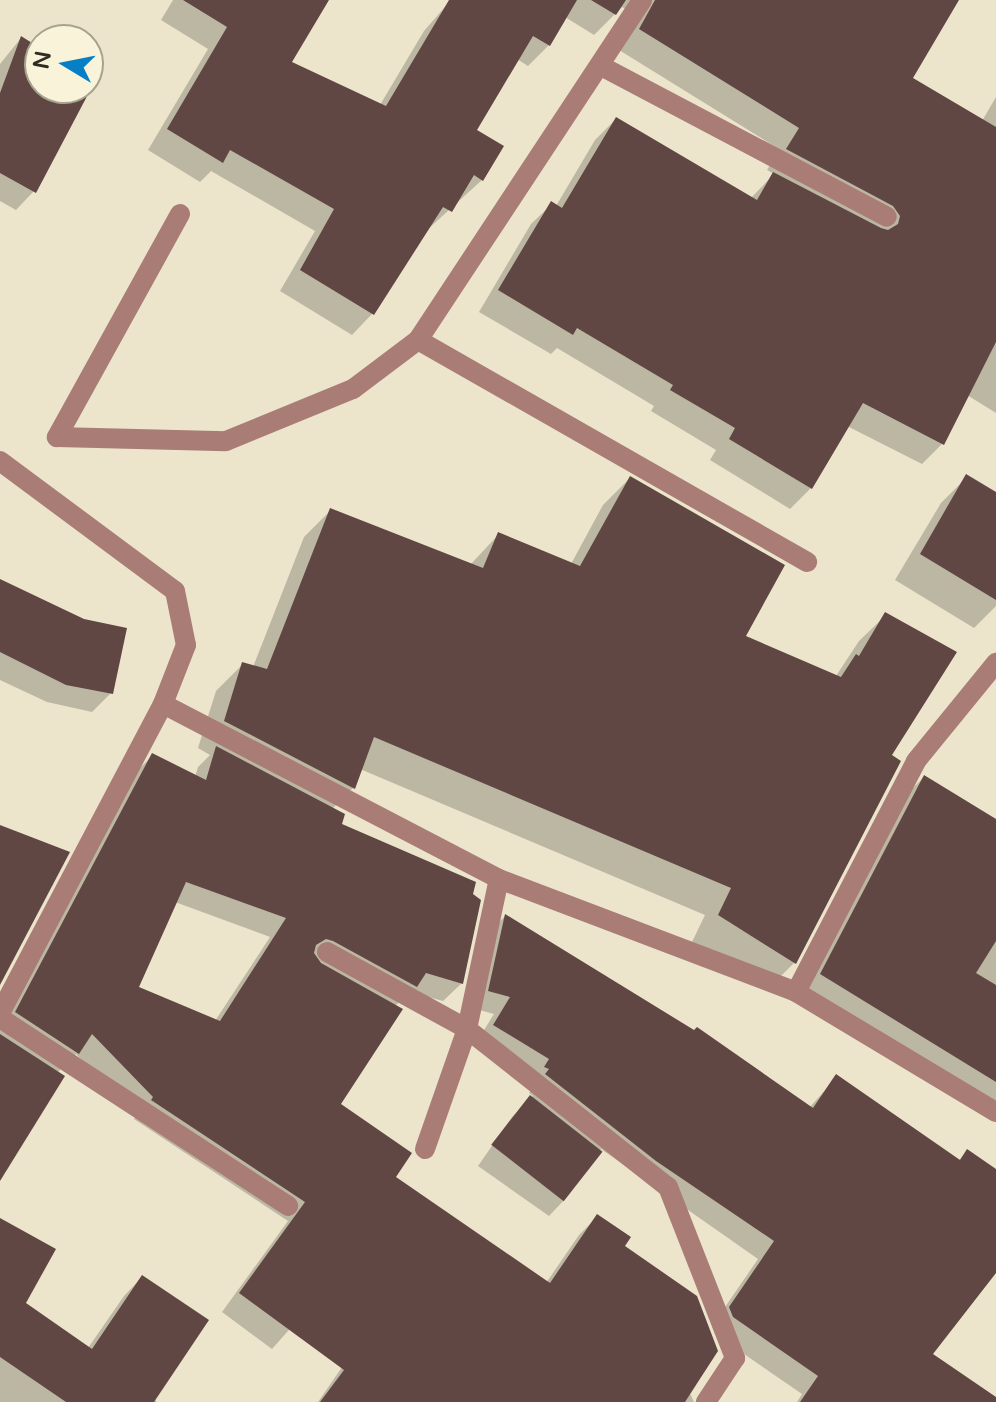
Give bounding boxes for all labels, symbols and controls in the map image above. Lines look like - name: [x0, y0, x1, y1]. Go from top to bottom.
- north arrow: [24, 24, 104, 104]
- text: N: [28, 49, 57, 71]

